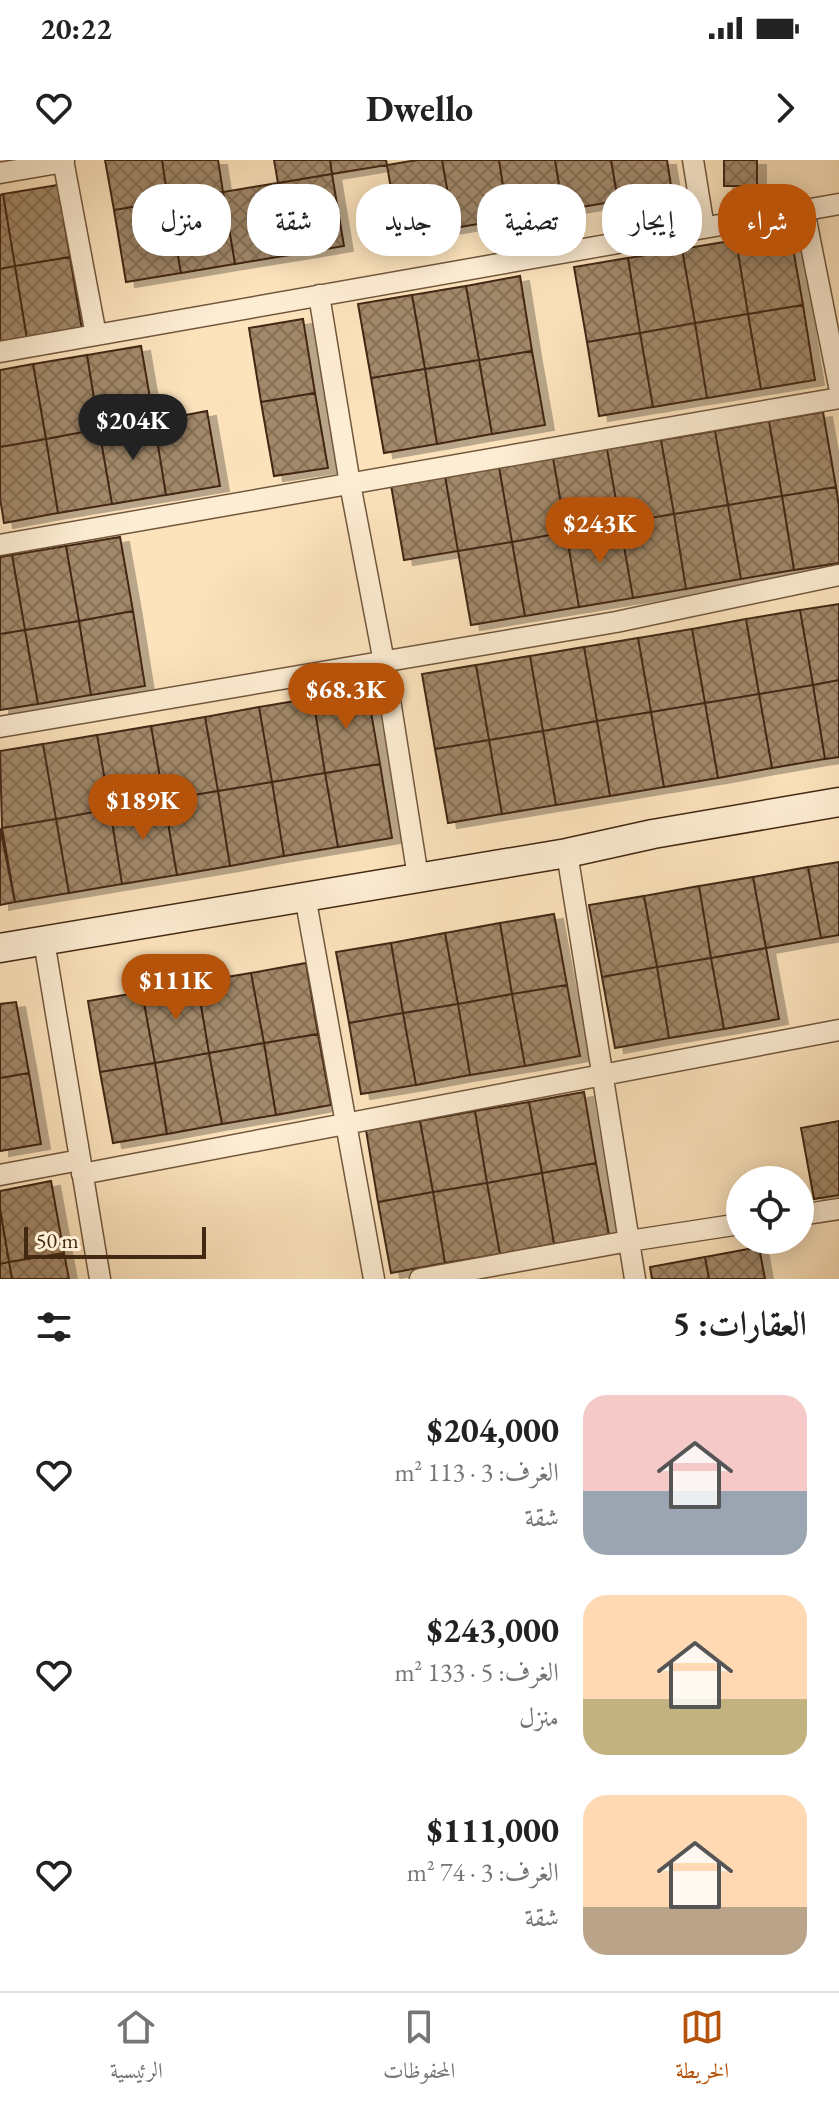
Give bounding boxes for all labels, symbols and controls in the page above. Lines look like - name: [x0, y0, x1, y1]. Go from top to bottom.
- text: 20:22: [40, 9, 112, 48]
- text: Dwello: [366, 85, 473, 132]
- icon: heart: [32, 86, 76, 130]
- icon: forward: [763, 86, 807, 130]
- chip: منزل: [132, 184, 231, 256]
- chip: شقة: [247, 184, 340, 256]
- chip: جديد: [356, 184, 461, 256]
- chip: تصفية: [477, 184, 586, 256]
- chip: إيجار: [602, 184, 702, 256]
- chip: شراء: [718, 184, 816, 256]
- pin: $204K: [77, 394, 189, 462]
- text: $204K: [96, 403, 170, 437]
- pin: $243K: [544, 497, 656, 565]
- text: $243K: [563, 506, 637, 540]
- pin: $68.3K: [281, 663, 411, 731]
- text: $68.3K: [306, 672, 386, 706]
- pin: $189K: [87, 774, 199, 842]
- text: $189K: [106, 783, 180, 817]
- pin: $111K: [120, 954, 232, 1022]
- text: $111K: [139, 963, 213, 997]
- map controls: [726, 1166, 814, 1254]
- button: locate: [726, 1166, 814, 1254]
- scale bar: [24, 1223, 206, 1259]
- text: 50 m: [36, 1226, 79, 1255]
- text: العقارات: 5: [673, 1301, 807, 1345]
- icon: filters: [32, 1305, 76, 1349]
- text: $204,000: [427, 1408, 559, 1452]
- icon: home: [647, 1427, 743, 1523]
- icon: heart: [32, 1453, 76, 1497]
- text: الغرف: 3 · 113 m²: [394, 1455, 559, 1489]
- text: شقة: [525, 1500, 559, 1534]
- text: $243,000: [427, 1608, 559, 1652]
- icon: home: [647, 1627, 743, 1723]
- icon: heart: [32, 1653, 76, 1697]
- text: الغرف: 5 · 133 m²: [394, 1655, 559, 1689]
- text: منزل: [519, 1700, 559, 1734]
- text: $111,000: [427, 1808, 559, 1852]
- icon: home: [647, 1827, 743, 1923]
- icon: heart: [32, 1853, 76, 1897]
- text: الغرف: 3 · 74 m²: [407, 1855, 559, 1889]
- text: شقة: [525, 1900, 559, 1934]
- tab: الرئيسية: [110, 2005, 163, 2092]
- tab: المحفوظات: [383, 2005, 455, 2092]
- tab: الخريطة: [675, 2005, 729, 2092]

